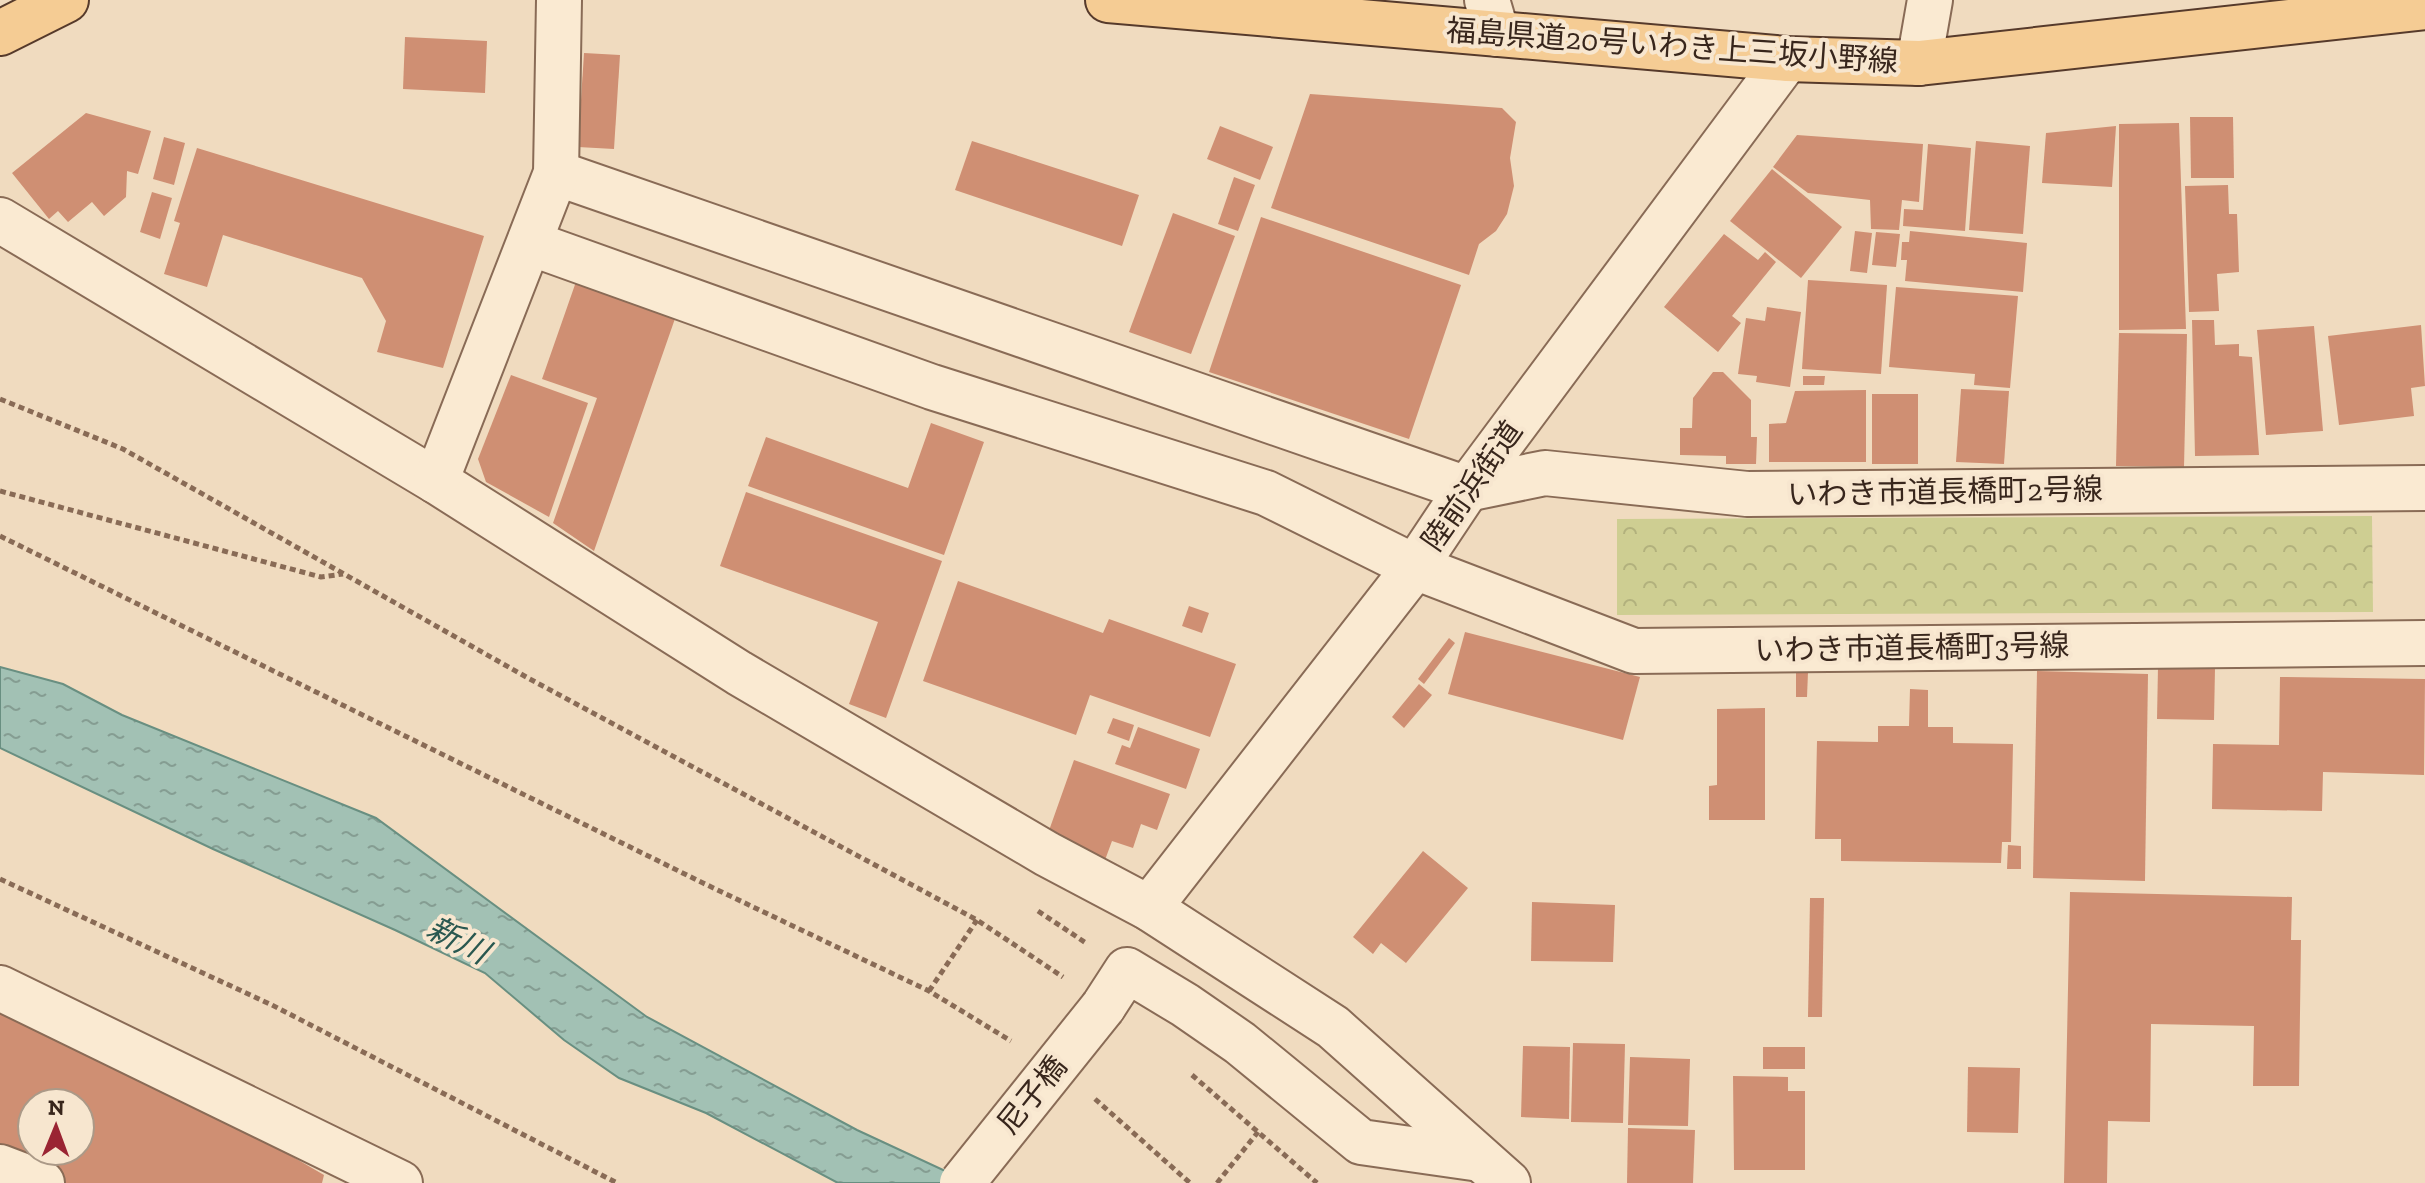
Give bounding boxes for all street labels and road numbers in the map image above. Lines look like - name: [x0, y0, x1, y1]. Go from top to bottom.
- street label: 福島県道20号いわき上三坂小野線: [1445, 12, 1899, 80]
- street label: 陸前浜街道: [1414, 414, 1530, 558]
- street label: いわき市道長橋町2号線: [1787, 471, 2103, 513]
- street label: いわき市道長橋町3号線: [1754, 627, 2070, 669]
- street label: 尼子橋: [990, 1049, 1074, 1141]

